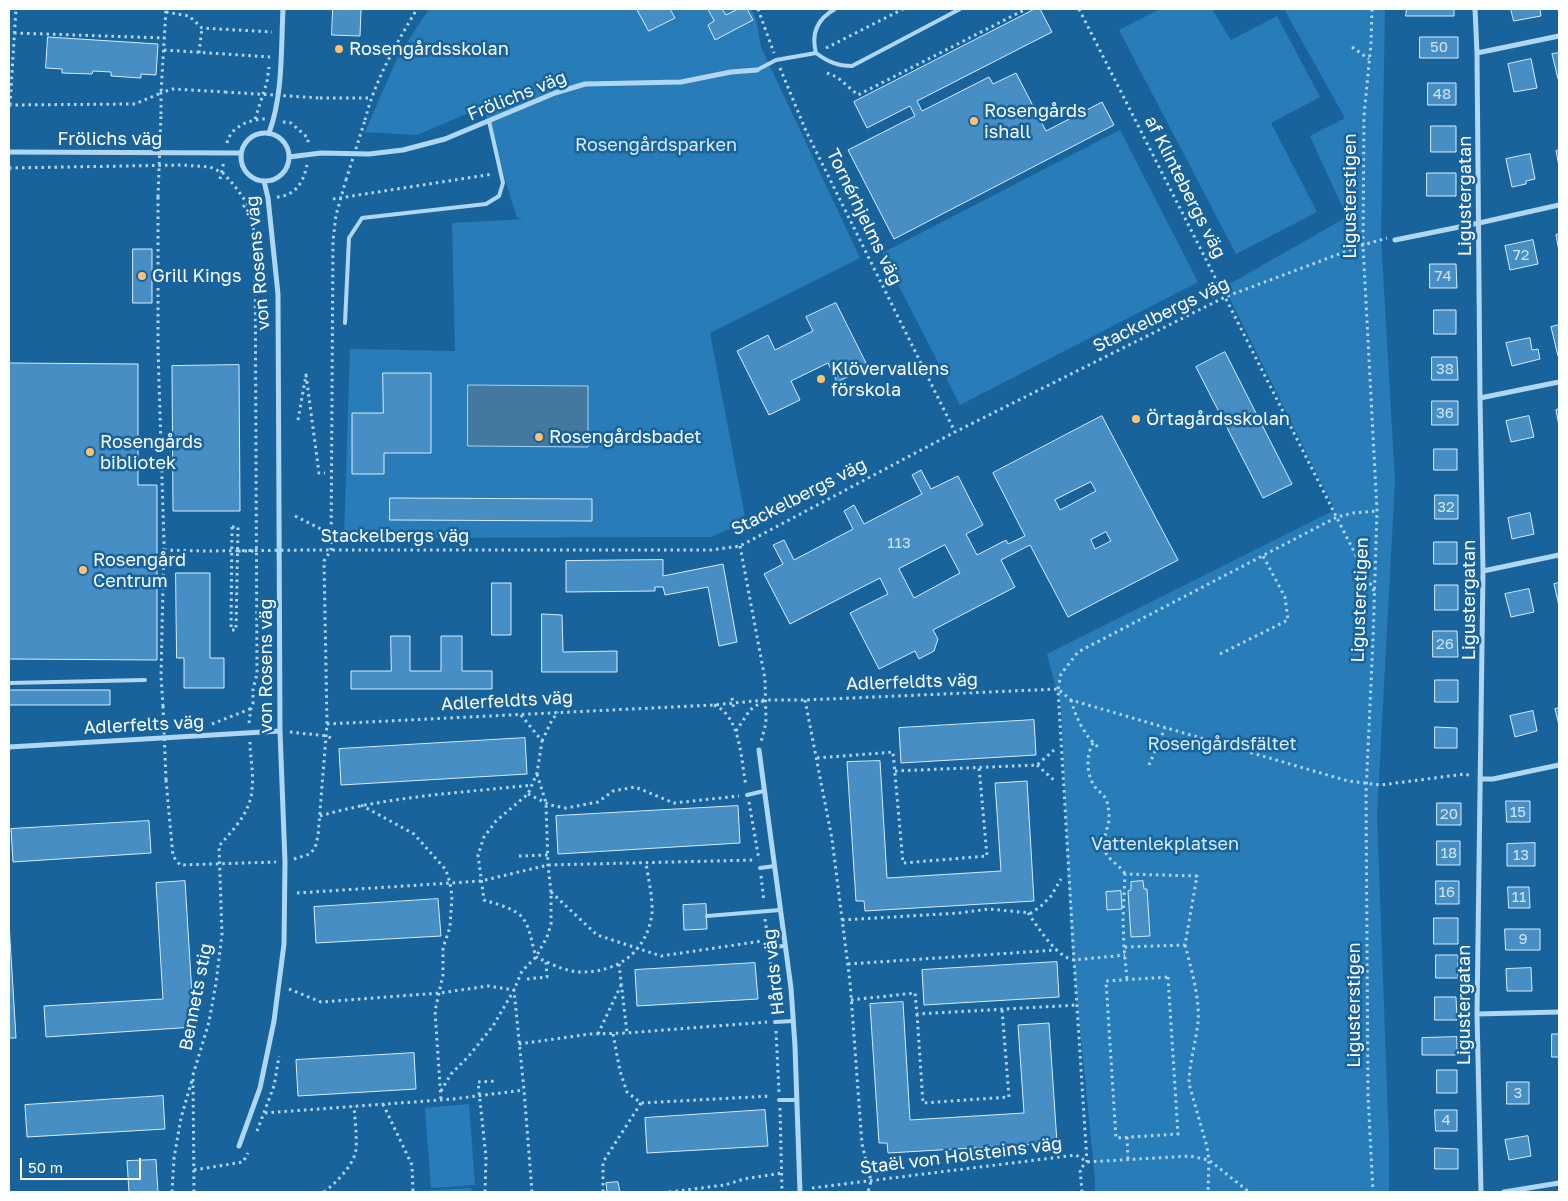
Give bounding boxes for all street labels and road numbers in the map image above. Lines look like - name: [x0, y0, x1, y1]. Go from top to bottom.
- street label: Frölichs väg: [464, 66, 570, 126]
- street label: af Klintebergs väg: [1140, 112, 1230, 262]
- street label: Frölichs väg: [58, 128, 162, 150]
- street label: Ligusterstigen: [1339, 133, 1361, 259]
- street label: Ligustergatan: [1454, 136, 1476, 256]
- street label: Tornérhjelms väg: [822, 145, 906, 289]
- street label: von Rosens väg: [241, 195, 275, 331]
- street label: Stackelbergs väg: [1089, 273, 1233, 357]
- street label: Stackelbergs väg: [728, 454, 870, 540]
- street label: Stackelbergs väg: [321, 525, 469, 547]
- street label: Ligusterstigen: [1347, 537, 1373, 663]
- street label: Ligustergatan: [1458, 540, 1480, 660]
- street label: von Rosens väg: [255, 599, 277, 733]
- street label: Adlerfeldts väg: [846, 669, 978, 695]
- street label: Adlerfeldts väg: [441, 687, 573, 715]
- street label: Adlerfelts väg: [83, 711, 205, 739]
- street label: Hårds väg: [759, 928, 789, 1016]
- street label: Bennets stig: [175, 941, 217, 1053]
- street label: Ligusterstigen: [1343, 942, 1365, 1068]
- street label: Ligustergatan: [1453, 945, 1475, 1065]
- street label: Staël von Holsteins väg: [859, 1133, 1063, 1179]

